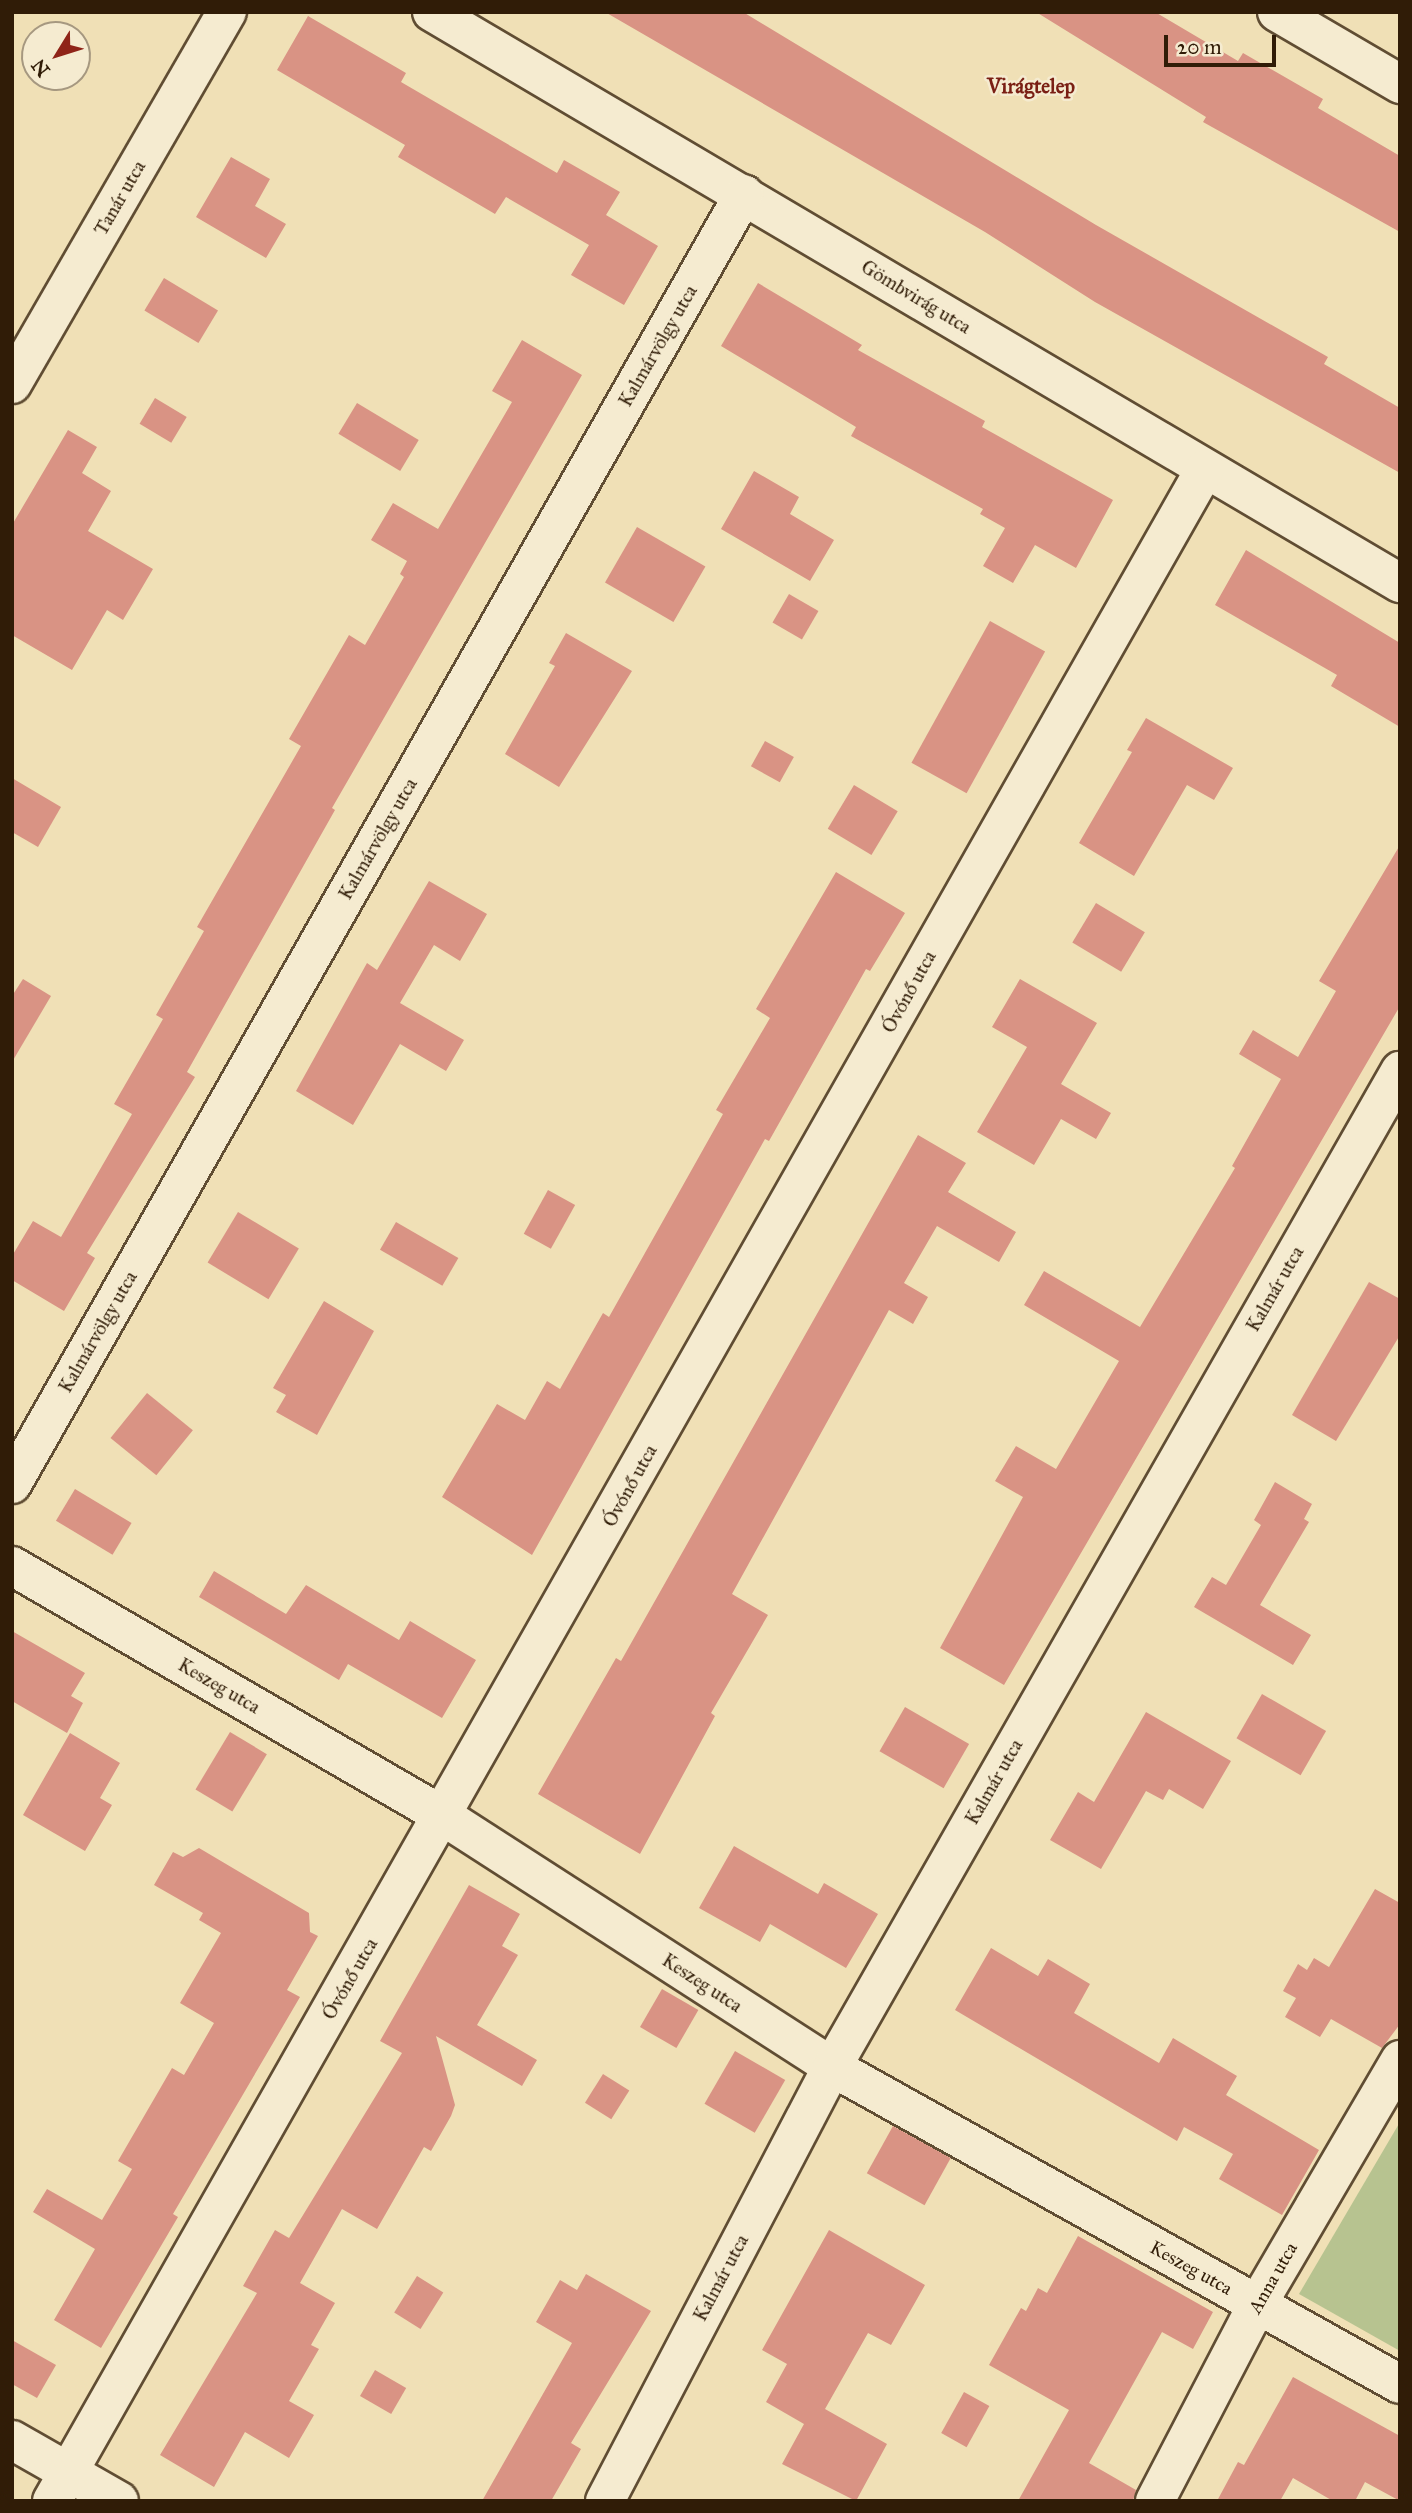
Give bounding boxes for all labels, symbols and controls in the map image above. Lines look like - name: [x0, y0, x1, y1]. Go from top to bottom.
- north arrow: [21, 21, 91, 91]
- scale bar: [1167, 21, 1279, 65]
- text: 20 m: [1177, 34, 1222, 60]
- text: N: [27, 55, 55, 81]
- district label: Virágtelep: [987, 73, 1075, 99]
- street label: Tanár utca: [90, 157, 150, 239]
- street label: Gömbvirág utca: [857, 255, 975, 339]
- street label: Kalmárvölgy utca: [614, 281, 702, 411]
- street label: Kalmárvölgy utca: [334, 774, 422, 904]
- street label: Óvónő utca: [877, 947, 941, 1037]
- street label: Kalmár utca: [1241, 1242, 1309, 1336]
- street label: Kalmárvölgy utca: [54, 1267, 142, 1397]
- street label: Óvónő utca: [598, 1441, 662, 1531]
- street label: Keszeg utca: [174, 1653, 264, 1719]
- street label: Kalmár utca: [960, 1735, 1028, 1829]
- street label: Óvónő utca: [318, 1934, 382, 2024]
- street label: Keszeg utca: [658, 1949, 746, 2017]
- street label: Kalmár utca: [689, 2231, 753, 2325]
- street label: Keszeg utca: [1146, 2236, 1236, 2300]
- street label: Anna utca: [1244, 2238, 1302, 2318]

